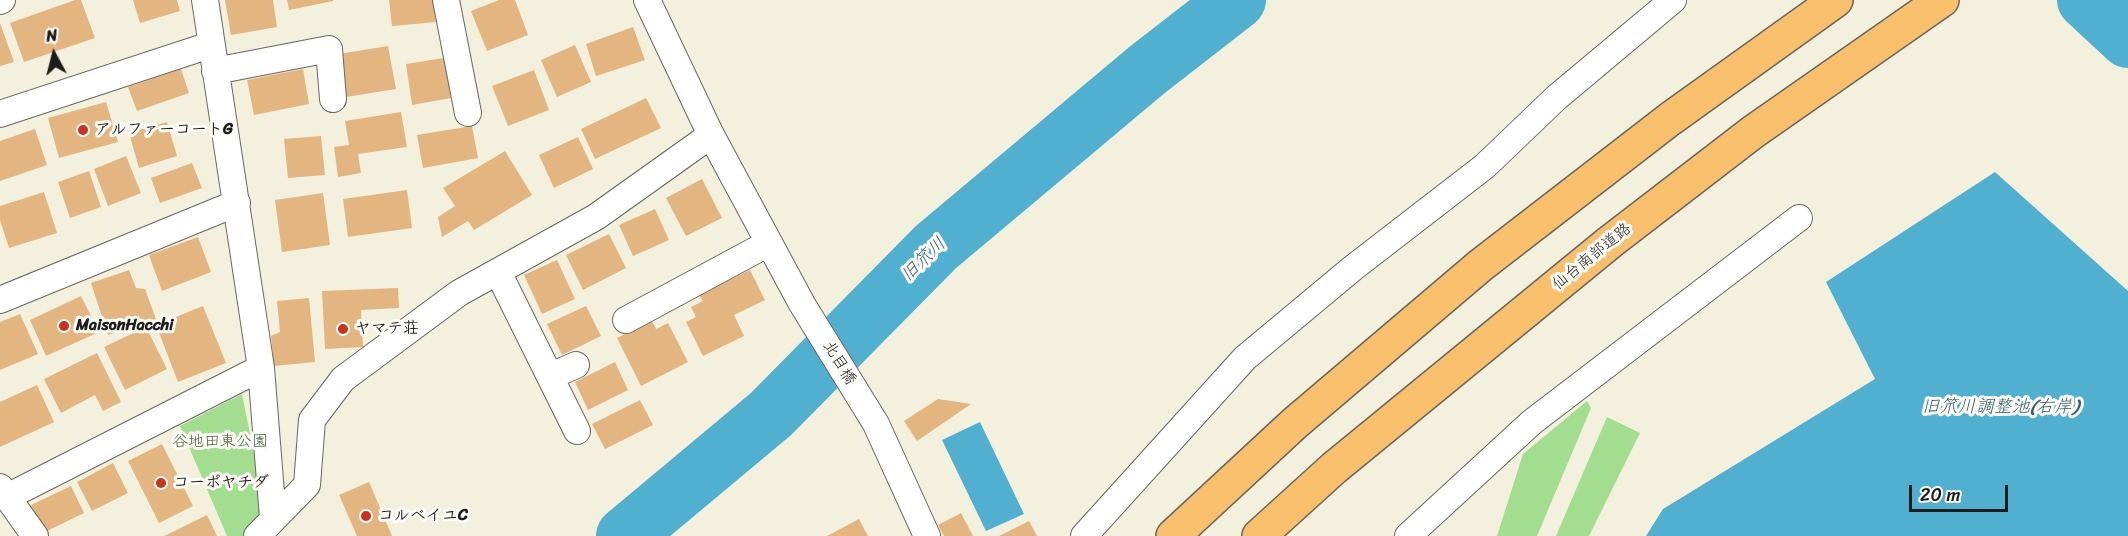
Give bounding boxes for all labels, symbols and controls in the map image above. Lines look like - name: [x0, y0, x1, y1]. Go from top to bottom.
- text: N: [44, 21, 59, 51]
- north arrow: [24, 24, 84, 84]
- place label: アルファーコートG: [95, 120, 233, 140]
- marker: アルファーコートG: [76, 123, 90, 137]
- street label: 仙台南部道路: [1549, 219, 1635, 295]
- water label: 旧笊川: [897, 233, 951, 287]
- place label: MaisonHacchi: [76, 316, 174, 336]
- marker: MaisonHacchi: [57, 319, 71, 333]
- place label: ヤマテ荘: [355, 319, 419, 339]
- marker: ヤマテ荘: [336, 322, 350, 336]
- street label: 北目橋: [818, 338, 860, 388]
- water label: 旧笊川調整池(右岸): [1922, 396, 2078, 418]
- park label: 谷地田東公園: [172, 432, 268, 452]
- place label: コーポヤチダ: [173, 473, 269, 493]
- scale bar: [1912, 473, 2011, 511]
- marker: コーポヤチダ: [154, 476, 168, 490]
- text: 20 m: [1920, 479, 1960, 511]
- place label: コルベイユC: [378, 506, 468, 526]
- marker: コルベイユC: [359, 509, 373, 523]

